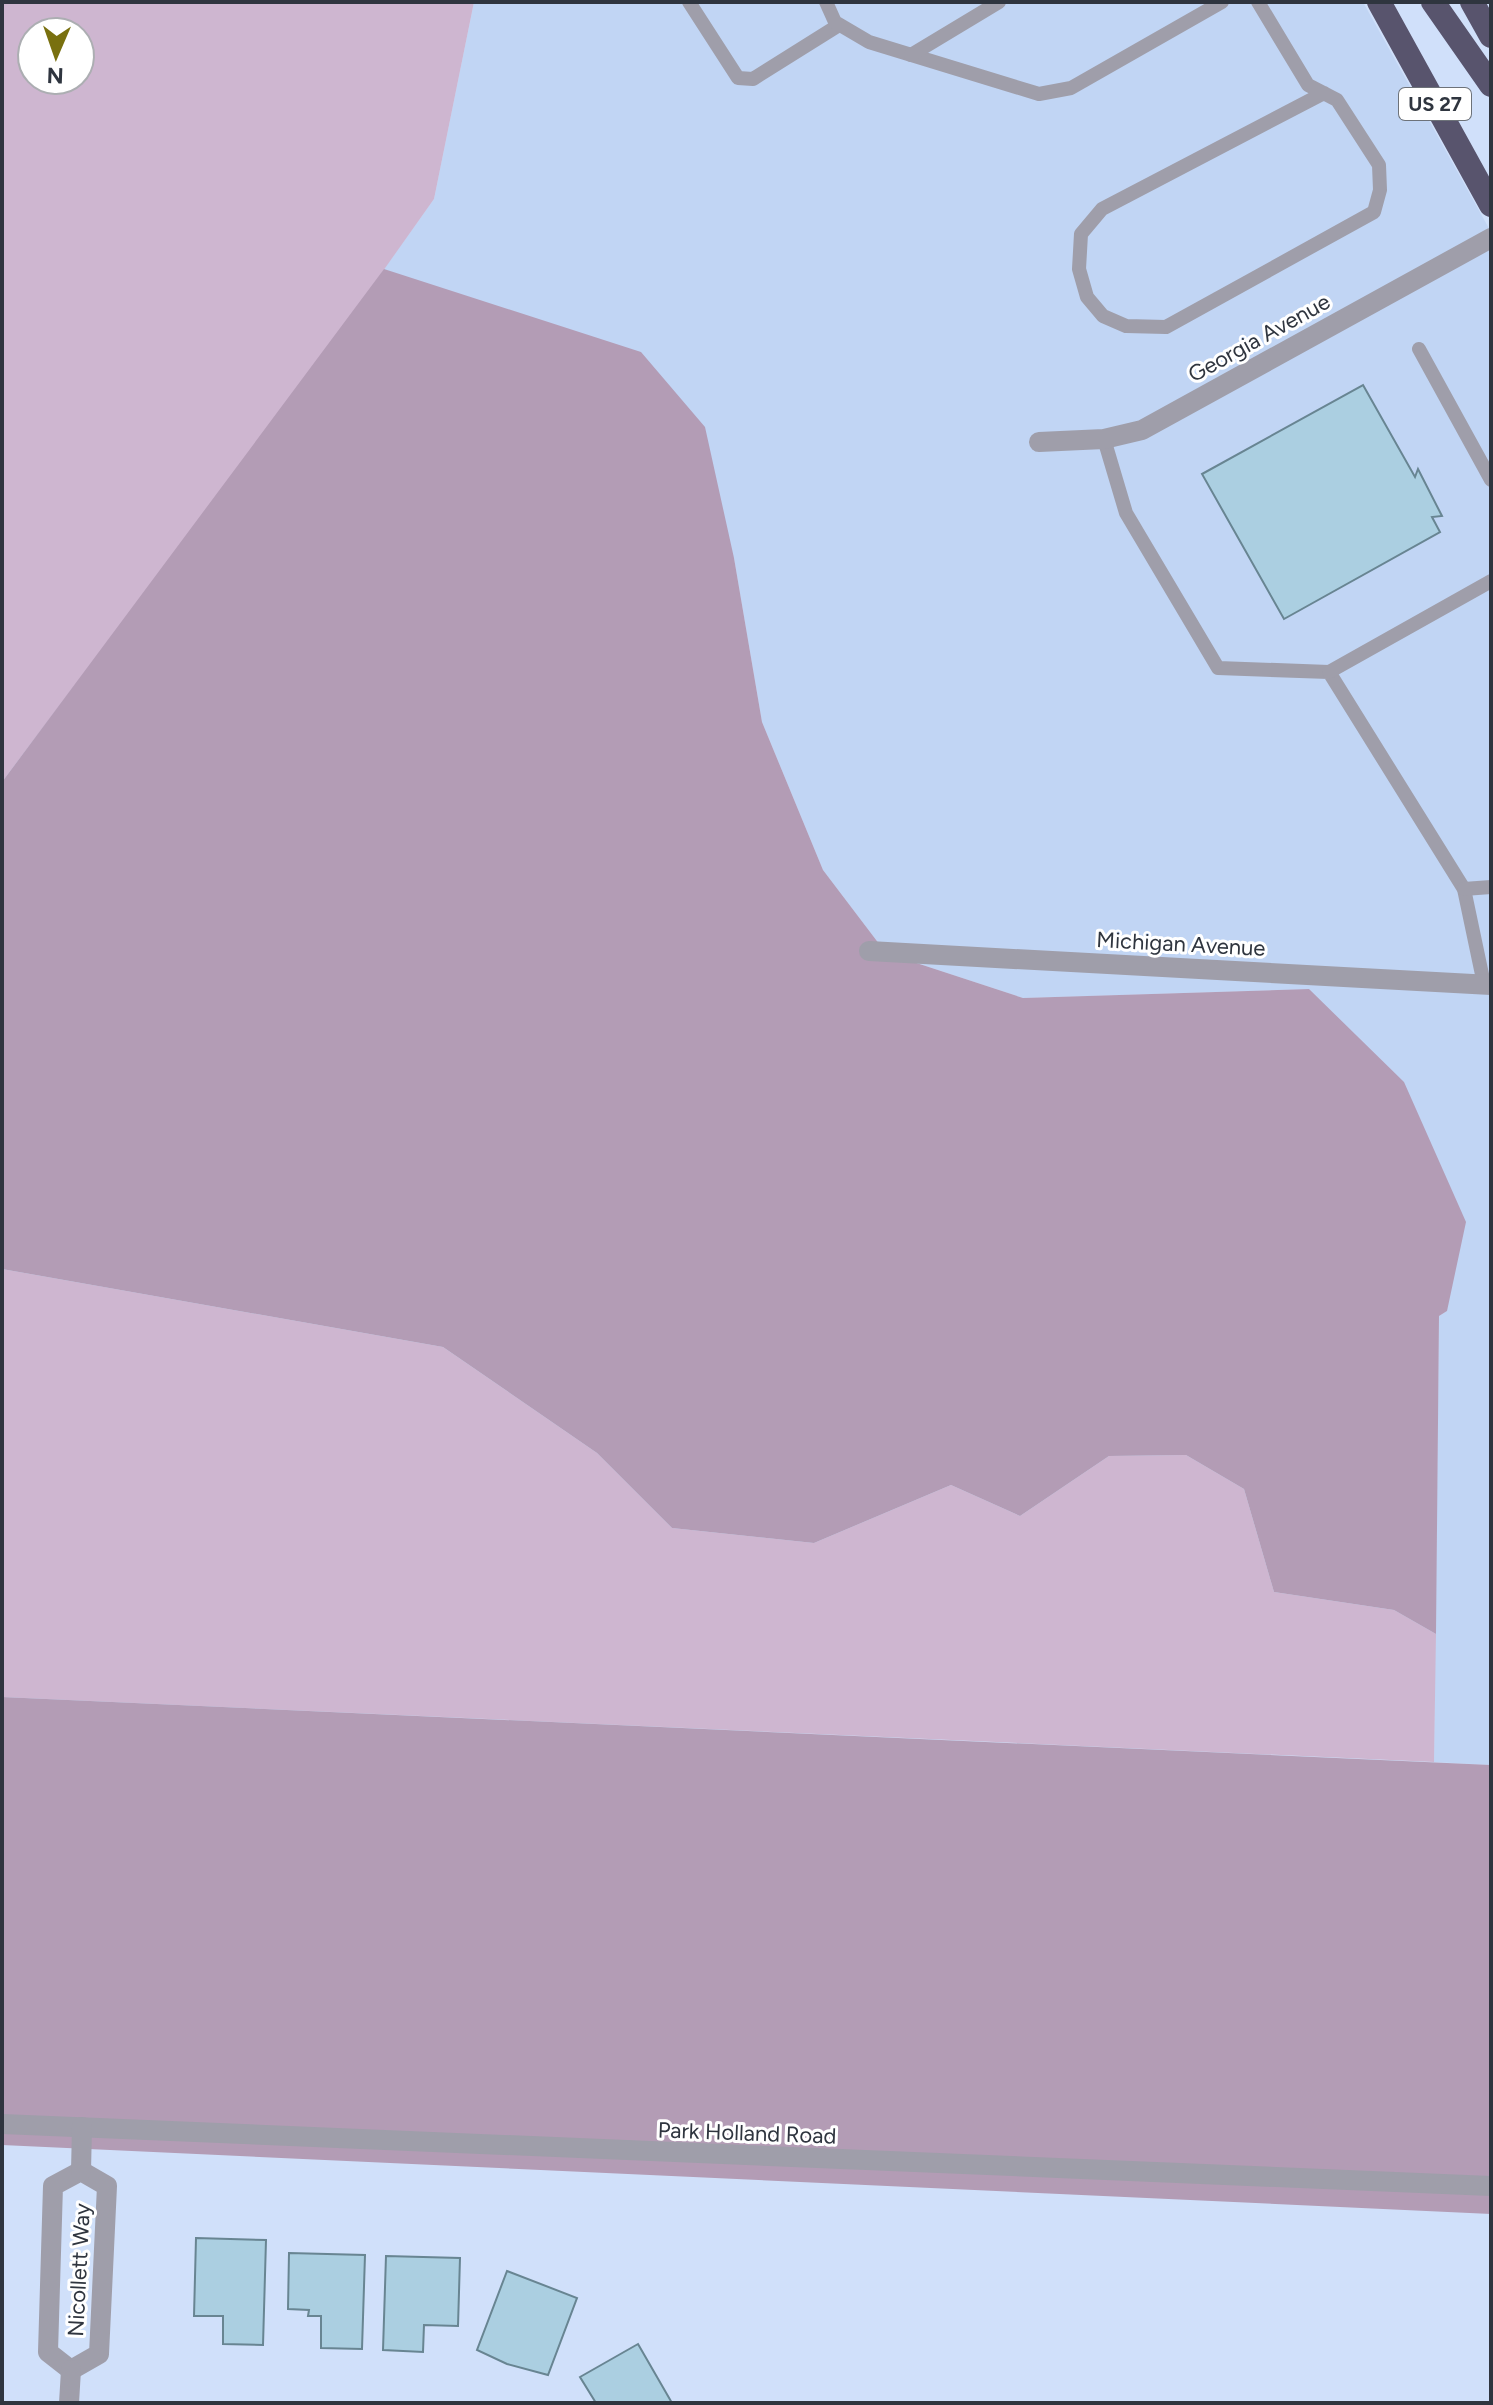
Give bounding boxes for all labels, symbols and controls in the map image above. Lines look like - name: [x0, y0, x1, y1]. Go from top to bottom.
- north arrow: [16, 16, 96, 96]
- text: N: [46, 62, 64, 89]
- road number: US 27: [1399, 88, 1471, 120]
- street label: Georgia Avenue: [1183, 288, 1335, 388]
- street label: Michigan Avenue: [1096, 926, 1266, 962]
- street label: Park Holland Road: [657, 2116, 837, 2150]
- street label: Nicollett Way: [62, 2202, 96, 2337]

